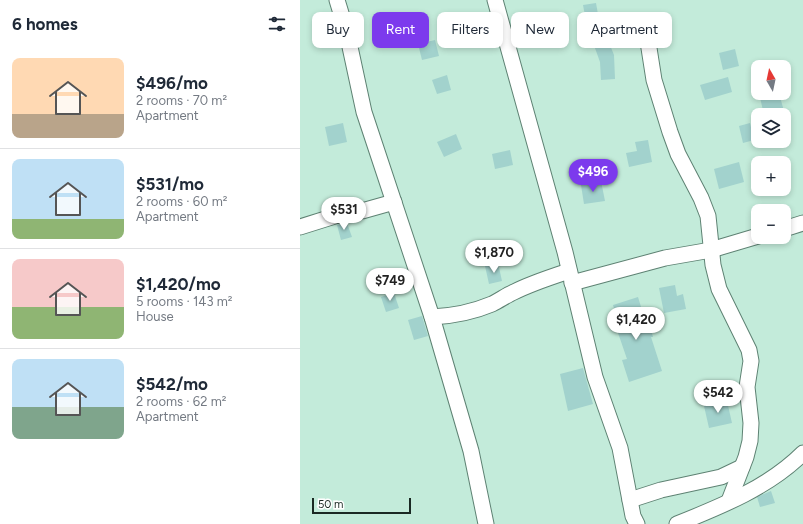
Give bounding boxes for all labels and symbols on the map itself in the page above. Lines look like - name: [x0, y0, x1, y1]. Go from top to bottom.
- north arrow: [751, 60, 791, 100]
- pin: $496: [569, 159, 617, 193]
- pin: $531: [320, 197, 368, 231]
- pin: $1,870: [461, 240, 527, 274]
- pin: $749: [366, 268, 414, 302]
- pin: $1,420: [603, 307, 669, 341]
- pin: $542: [694, 380, 742, 414]
- scale bar: [312, 496, 411, 515]

